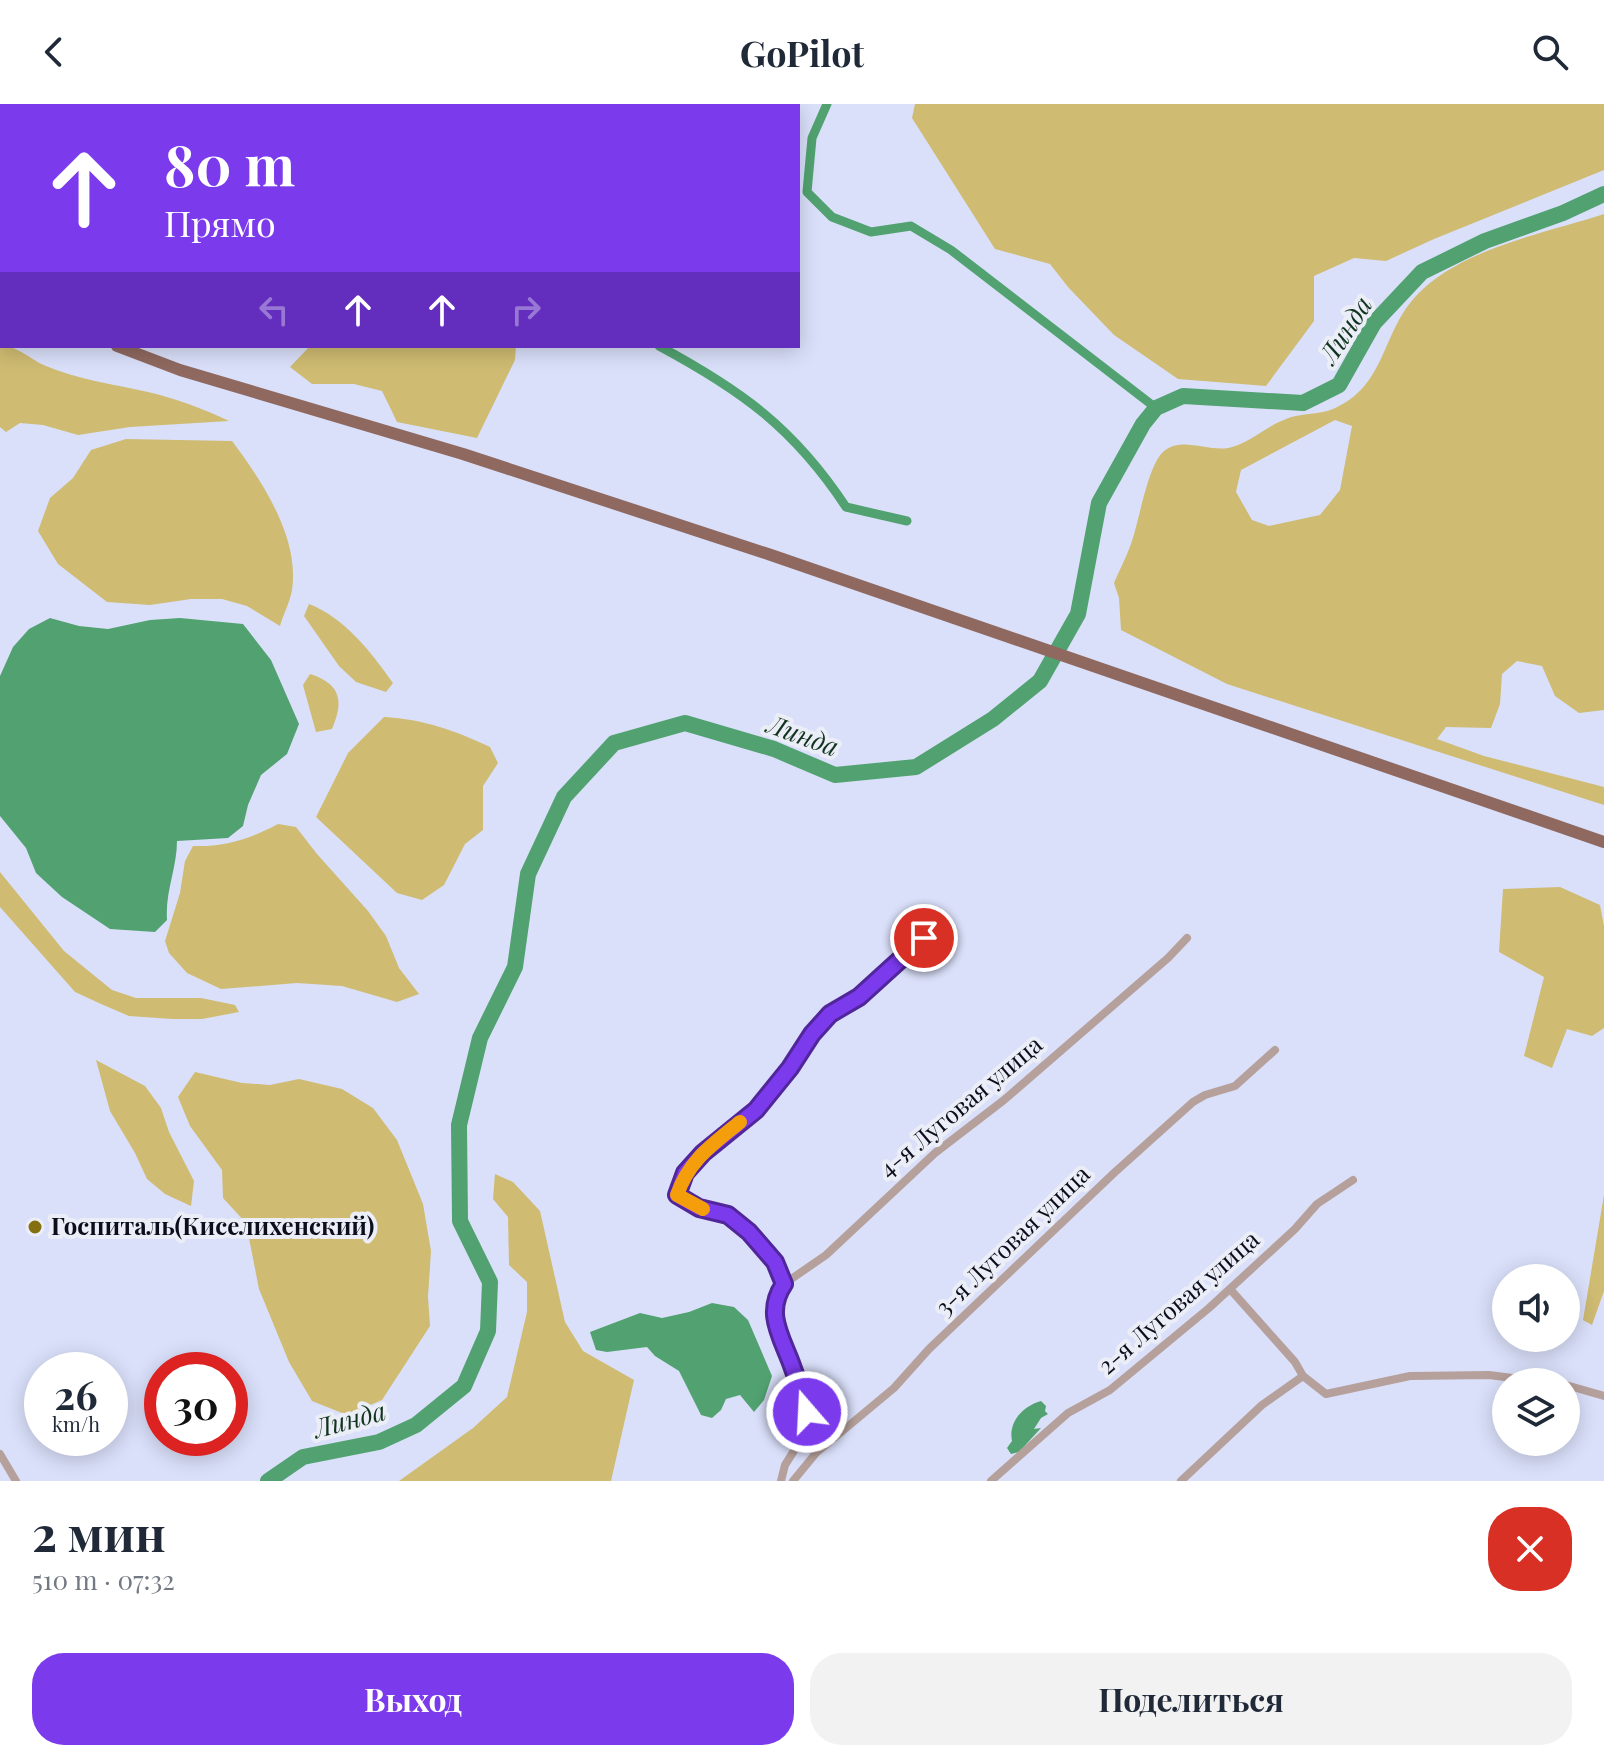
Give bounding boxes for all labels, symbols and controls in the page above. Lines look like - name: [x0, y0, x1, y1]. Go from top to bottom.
- text: GoPilot: [740, 28, 864, 76]
- icon: back: [32, 30, 76, 74]
- icon: search: [1528, 30, 1572, 74]
- text: 80 m: [164, 126, 295, 201]
- icon: ahead: [32, 136, 136, 240]
- text: Прямо: [164, 198, 276, 246]
- icon: left: [252, 288, 296, 332]
- icon: ahead: [336, 288, 380, 332]
- icon: ahead: [420, 288, 464, 332]
- icon: right: [504, 288, 548, 332]
- water label: Линда: [1309, 289, 1379, 371]
- water label: Линда: [761, 705, 844, 764]
- pin: [890, 904, 958, 972]
- icon: arrive: [902, 916, 946, 960]
- street label: 4-я Луговая улица: [871, 1028, 1048, 1183]
- street label: 3-я Луговая улица: [927, 1158, 1096, 1322]
- place label: Госпиталь(Киселихенский): [51, 1209, 374, 1241]
- marker: Госпиталь(Киселихенский): [26, 1218, 44, 1236]
- street label: 2-я Луговая улица: [1090, 1223, 1265, 1380]
- map controls: [1492, 1264, 1580, 1456]
- button: sound: [1492, 1264, 1580, 1352]
- speed limit sign: 30: [144, 1352, 248, 1456]
- text: 26: [54, 1367, 98, 1420]
- button: layers: [1492, 1368, 1580, 1456]
- position arrow: [765, 1370, 849, 1454]
- water label: Линда: [308, 1392, 390, 1445]
- text: km/h: [52, 1410, 100, 1437]
- text: 2 мин: [32, 1500, 165, 1564]
- button: close: [1488, 1507, 1572, 1591]
- text: 510 m · 07:32: [32, 1562, 175, 1597]
- button: Выход: [32, 1653, 794, 1745]
- button: Поделиться: [810, 1653, 1572, 1745]

